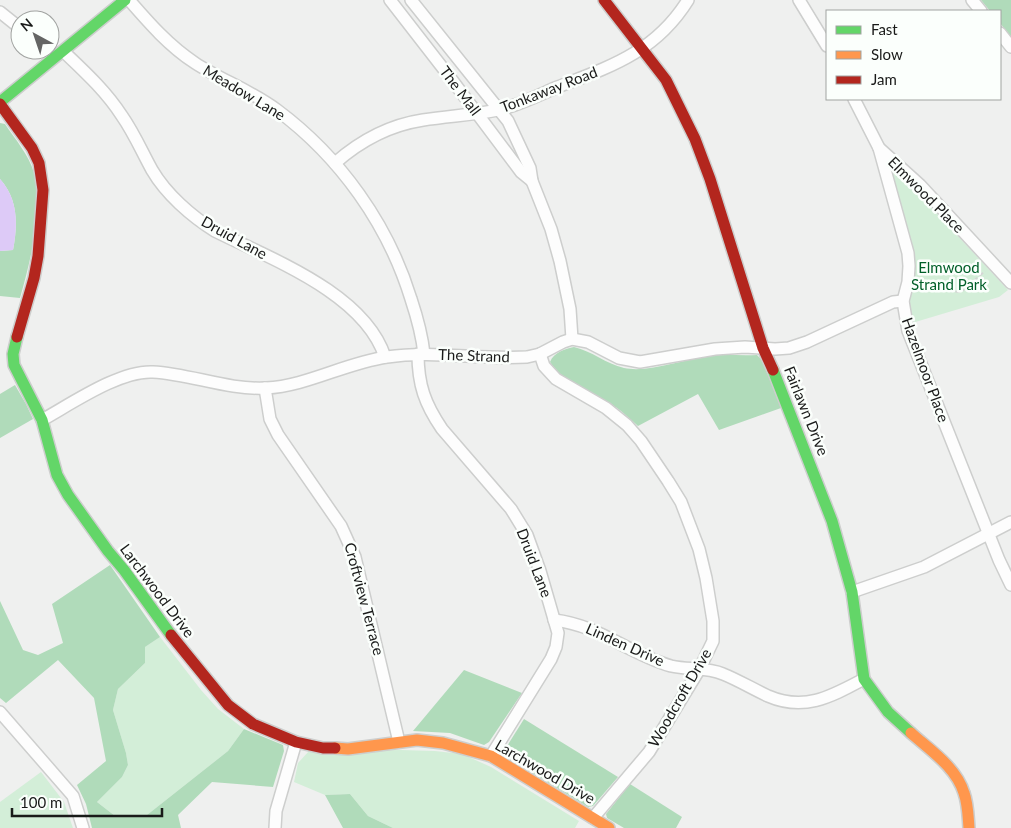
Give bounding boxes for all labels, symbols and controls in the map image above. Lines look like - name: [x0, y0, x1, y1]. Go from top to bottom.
- north arrow: [10, 10, 60, 60]
- legend: [826, 10, 1001, 100]
- text: N: [17, 15, 36, 35]
- text: Fast: [871, 20, 898, 38]
- text: Slow: [871, 45, 903, 63]
- street label: Meadow Lane: [200, 61, 289, 124]
- street label: The Mall: [436, 62, 485, 119]
- street label: Tonkaway Road: [498, 62, 600, 116]
- text: Jam: [871, 70, 897, 88]
- street label: Elmwood Place: [885, 152, 969, 236]
- street label: Druid Lane: [198, 212, 271, 263]
- park label: Elmwood Strand Park: [911, 258, 987, 293]
- street label: Hazelmoor Place: [899, 315, 953, 424]
- street label: The Strand: [438, 345, 510, 365]
- street label: Fairlawn Drive: [781, 363, 833, 458]
- street label: Druid Lane: [514, 526, 556, 600]
- street label: Larchwood Drive: [117, 540, 199, 641]
- street label: Croftview Terrace: [341, 540, 389, 657]
- street label: Linden Drive: [583, 619, 667, 669]
- street label: Woodcroft Drive: [644, 645, 715, 750]
- street label: Larchwood Drive: [492, 735, 599, 807]
- scale bar: [12, 786, 162, 818]
- text: 100 m: [20, 793, 62, 811]

